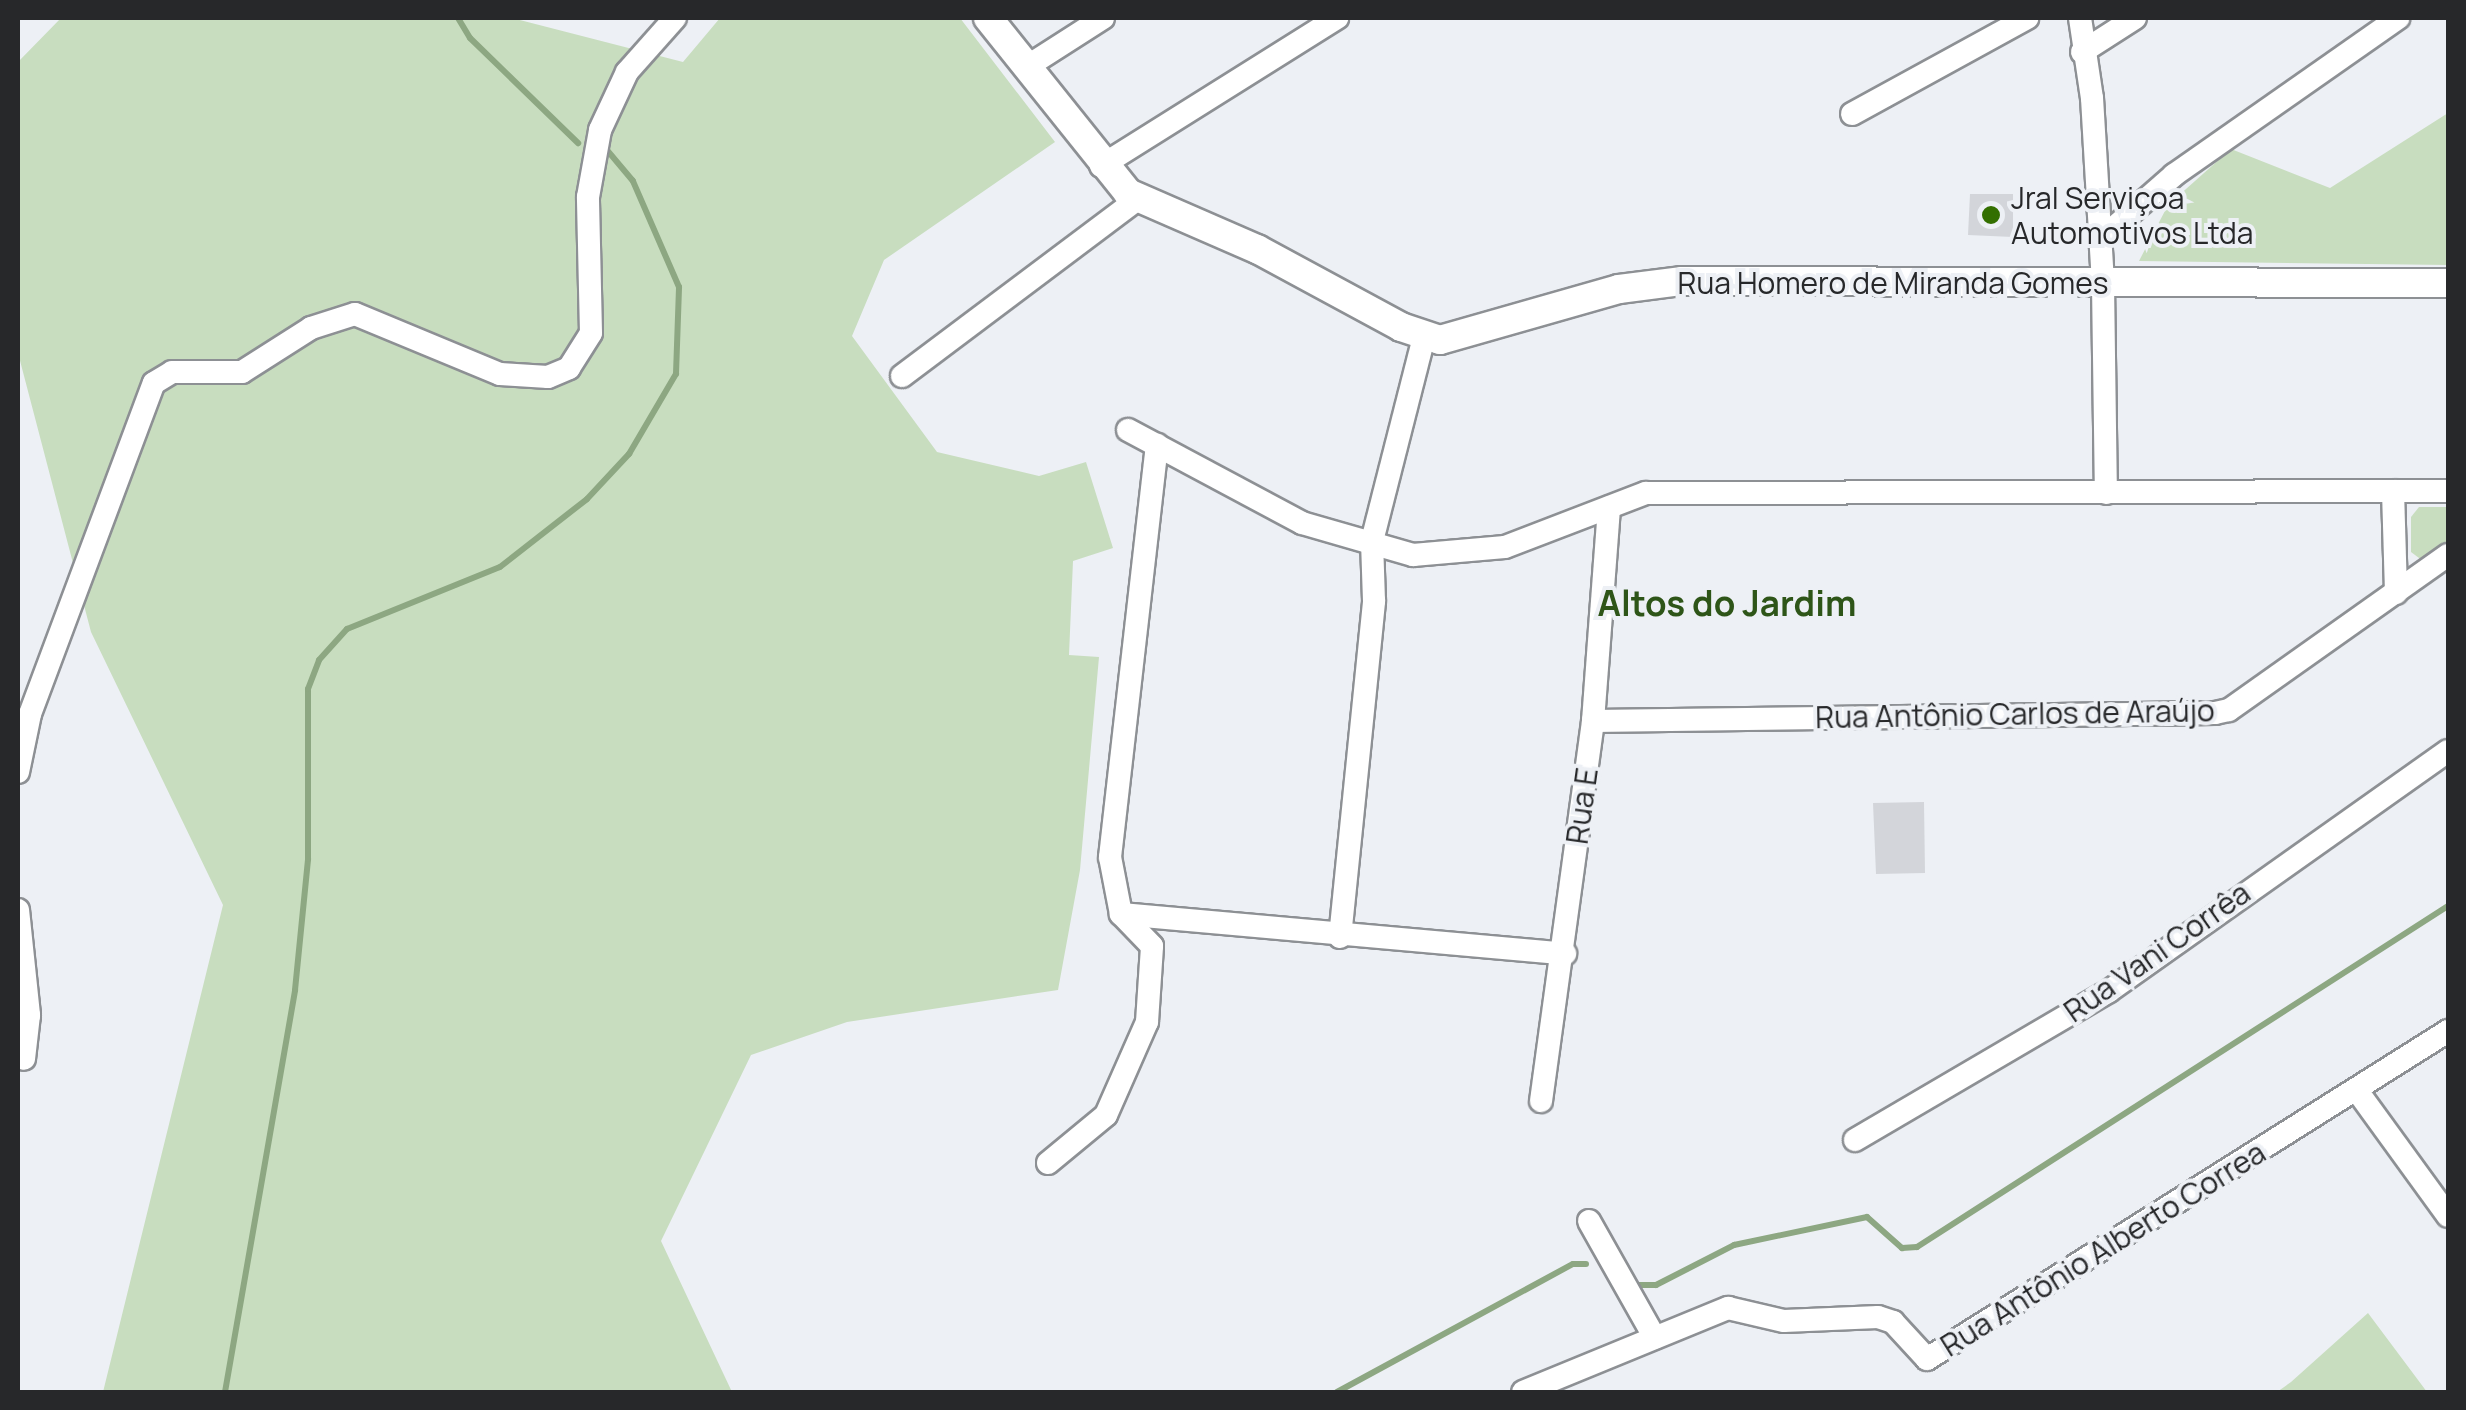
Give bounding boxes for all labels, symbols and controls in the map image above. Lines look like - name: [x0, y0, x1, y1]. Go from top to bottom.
- place label: Jral Serviçoa Automotivos Ltda: [2011, 180, 2253, 250]
- marker: Jral Serviçoa Automotivos Ltda: [1980, 204, 2002, 226]
- street label: Rua Homero de Miranda Gomes: [1678, 265, 2108, 301]
- district label: Altos do Jardim: [1597, 582, 1857, 624]
- street label: Rua Antônio Carlos de Araújo: [1815, 693, 2215, 735]
- street label: Rua E: [1559, 766, 1605, 846]
- street label: Rua Vani Corrêa: [2057, 875, 2257, 1029]
- street label: Rua Antônio Alberto Correa: [1934, 1134, 2272, 1364]

